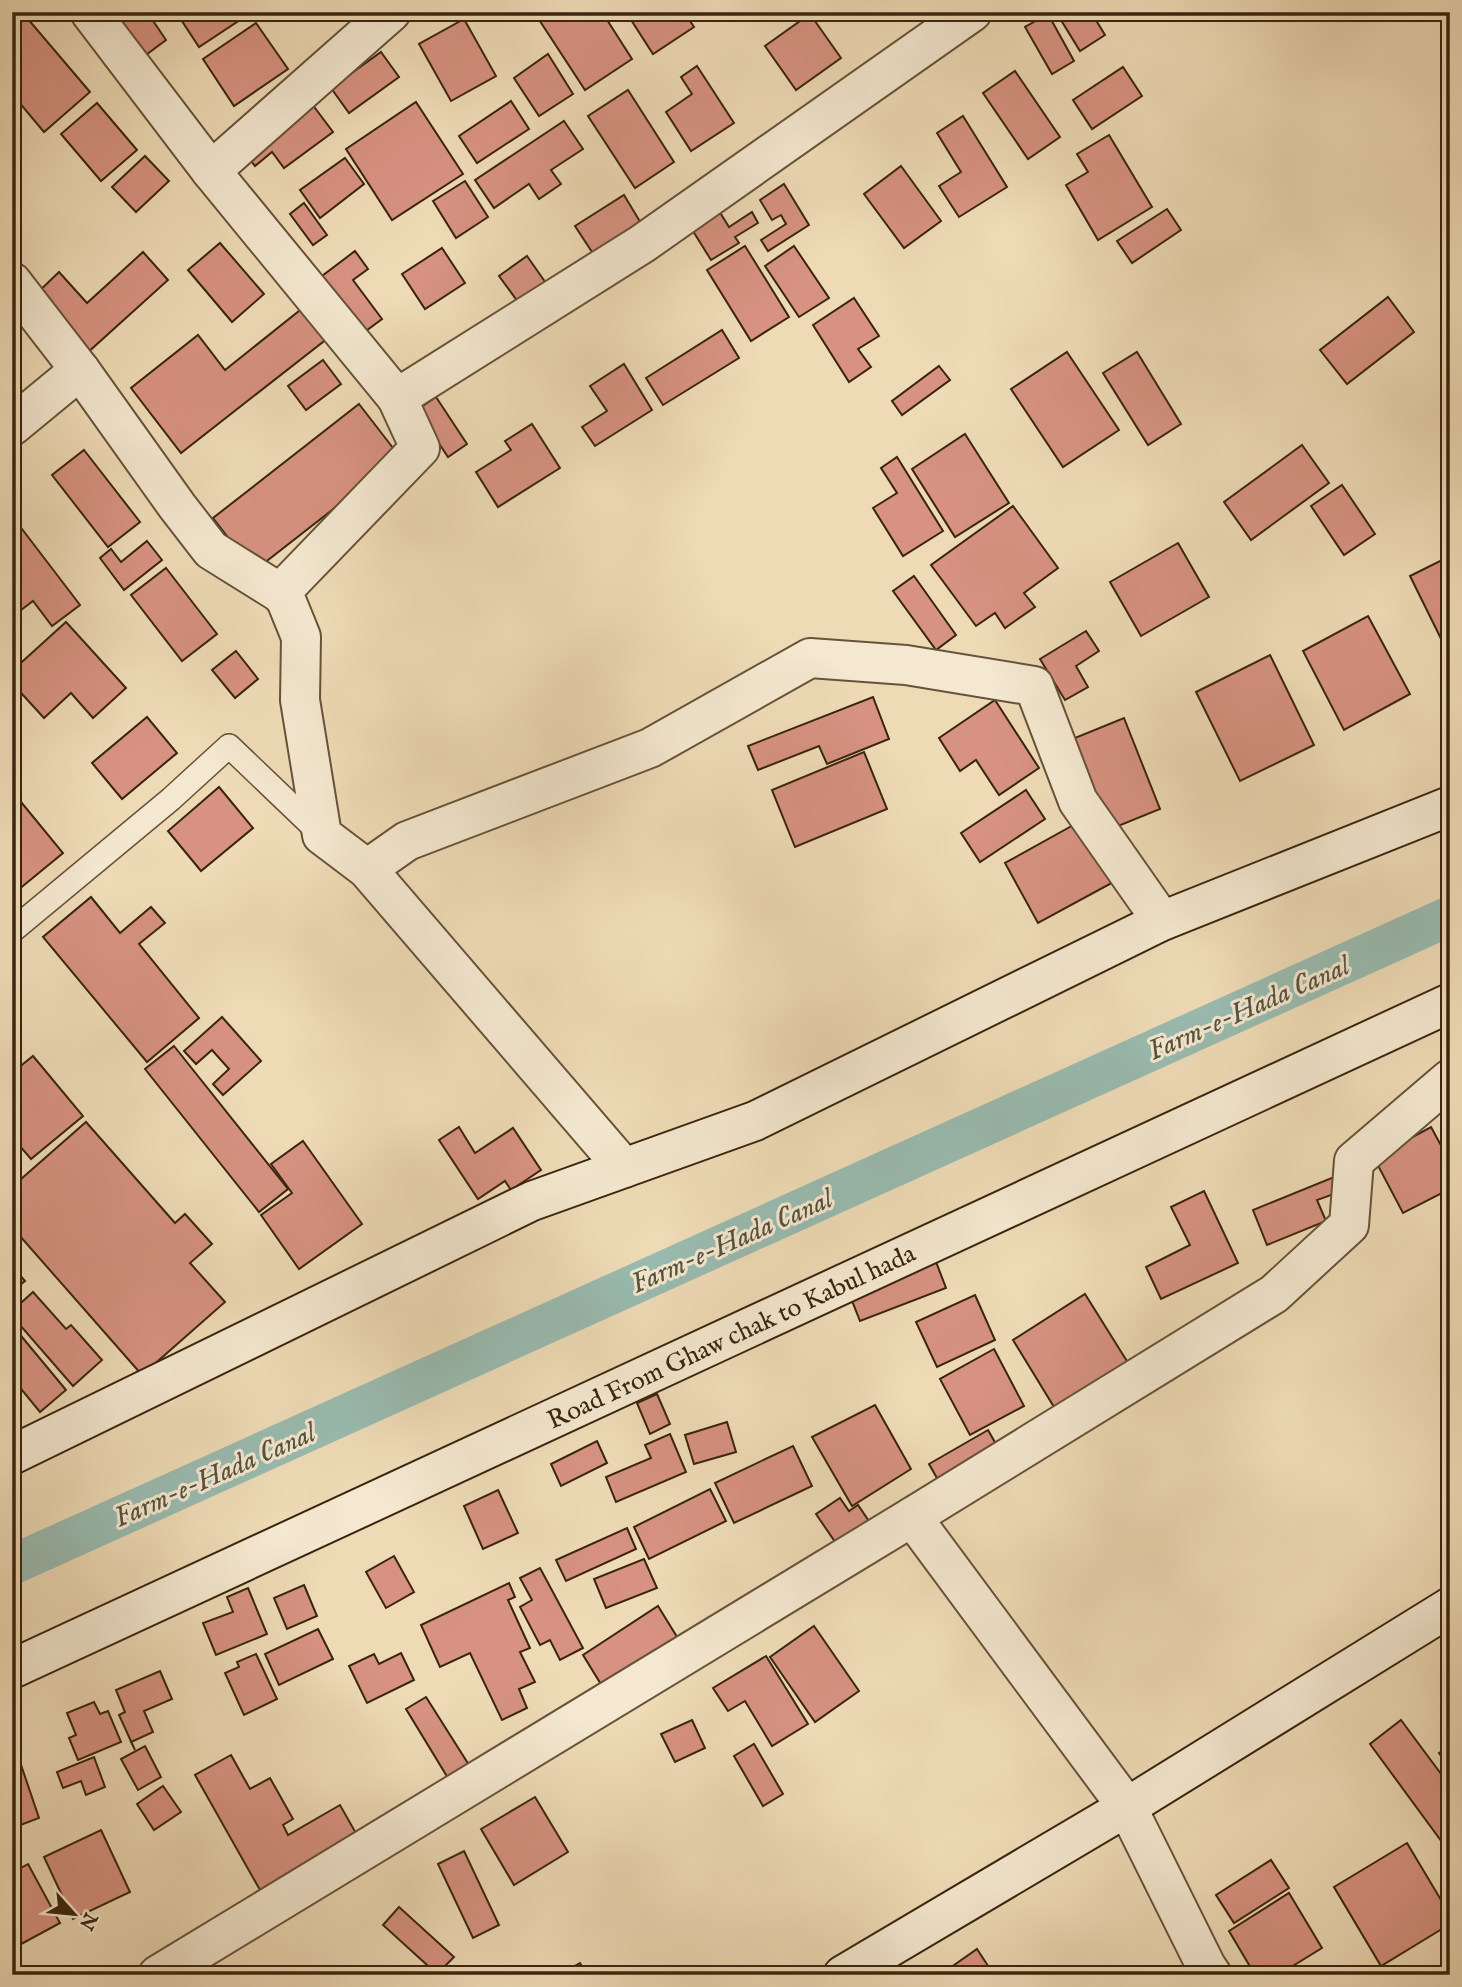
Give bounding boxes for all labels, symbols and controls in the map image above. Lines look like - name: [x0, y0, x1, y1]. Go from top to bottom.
- water label: Farm-e-Hada Canal: [1143, 948, 1357, 1069]
- water label: Farm-e-Hada Canal: [626, 1181, 840, 1302]
- street label: Road From Ghaw chak to Kabul hada: [542, 1237, 922, 1437]
- water label: Farm-e-Hada Canal: [109, 1415, 323, 1536]
- north arrow: [38, 1878, 108, 1948]
- text: N: [73, 1907, 102, 1934]

